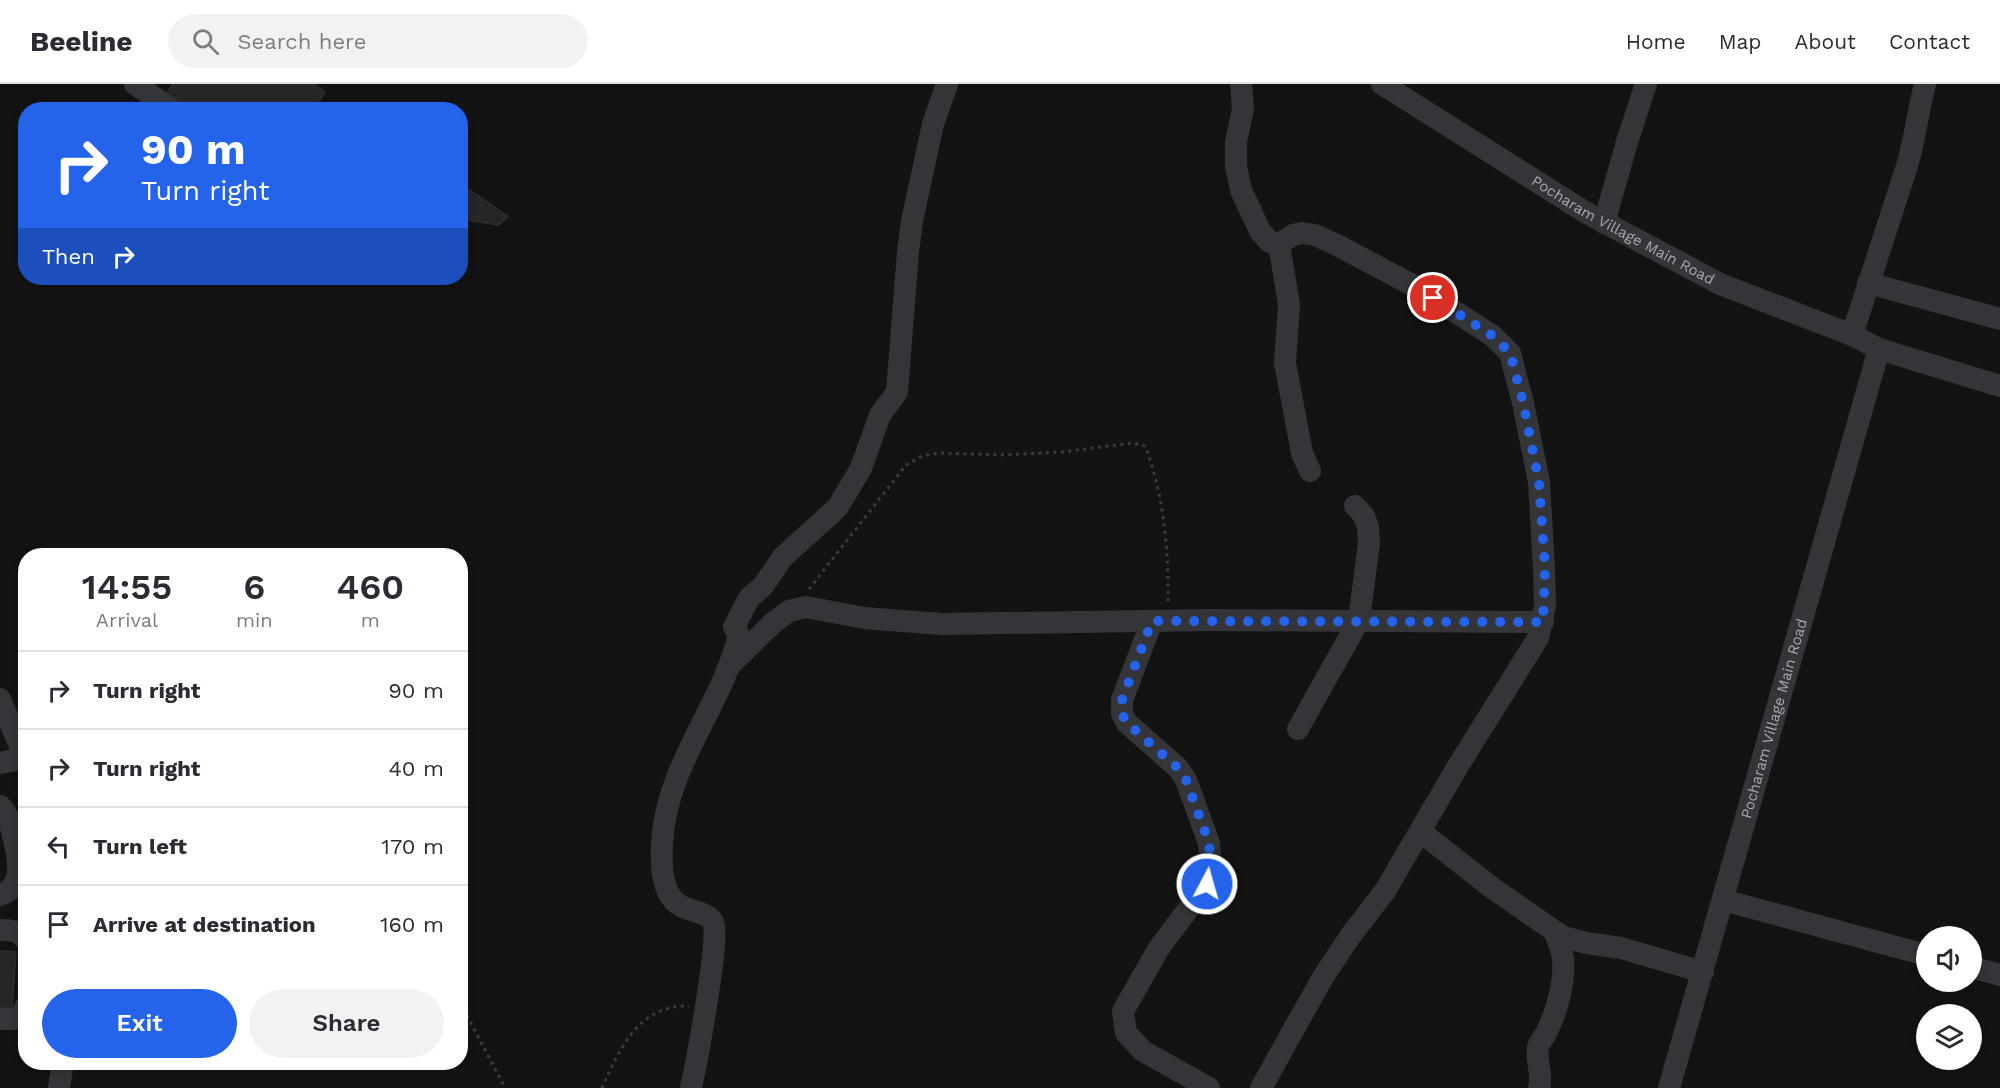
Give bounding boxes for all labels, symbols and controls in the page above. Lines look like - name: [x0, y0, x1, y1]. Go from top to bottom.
- search box: [168, 14, 588, 68]
- text: Beeline: [30, 25, 132, 58]
- icon: search: [189, 25, 222, 58]
- text: Search here: [237, 29, 366, 54]
- text: Home: [1626, 29, 1686, 54]
- text: Map: [1719, 29, 1762, 54]
- text: About: [1795, 29, 1856, 54]
- text: Contact: [1889, 29, 1970, 54]
- text: 90 m: [141, 125, 245, 174]
- icon: right: [42, 126, 120, 204]
- street label: Pocharam Village Main Road: [1528, 172, 1718, 288]
- text: Turn right: [141, 175, 270, 207]
- icon: right: [107, 240, 140, 273]
- text: Then: [42, 244, 95, 269]
- pin: [1407, 272, 1458, 323]
- icon: arrive: [1416, 281, 1449, 314]
- text: 14:55: [82, 566, 172, 608]
- text: 6: [243, 566, 265, 608]
- text: 460: [336, 566, 404, 608]
- text: Arrival: [96, 608, 158, 632]
- text: min: [236, 608, 273, 632]
- text: m: [361, 608, 380, 632]
- street label: Pocharam Village Main Road: [1737, 617, 1811, 821]
- icon: right: [42, 674, 75, 707]
- text: Turn right: [93, 678, 200, 703]
- text: 90 m: [388, 678, 444, 703]
- icon: right: [42, 752, 75, 785]
- text: Turn right: [93, 756, 200, 781]
- text: 40 m: [388, 756, 444, 781]
- icon: left: [42, 830, 75, 863]
- text: Turn left: [93, 834, 187, 859]
- text: 170 m: [381, 834, 444, 859]
- position arrow: [1175, 852, 1239, 916]
- icon: arrive: [42, 908, 75, 941]
- text: Arrive at destination: [93, 912, 316, 937]
- text: 160 m: [380, 912, 444, 937]
- map controls: [1916, 926, 1982, 1070]
- button: sound: [1916, 926, 1982, 992]
- button: Exit: [42, 989, 237, 1058]
- button: Share: [249, 989, 444, 1058]
- button: layers: [1916, 1004, 1982, 1070]

